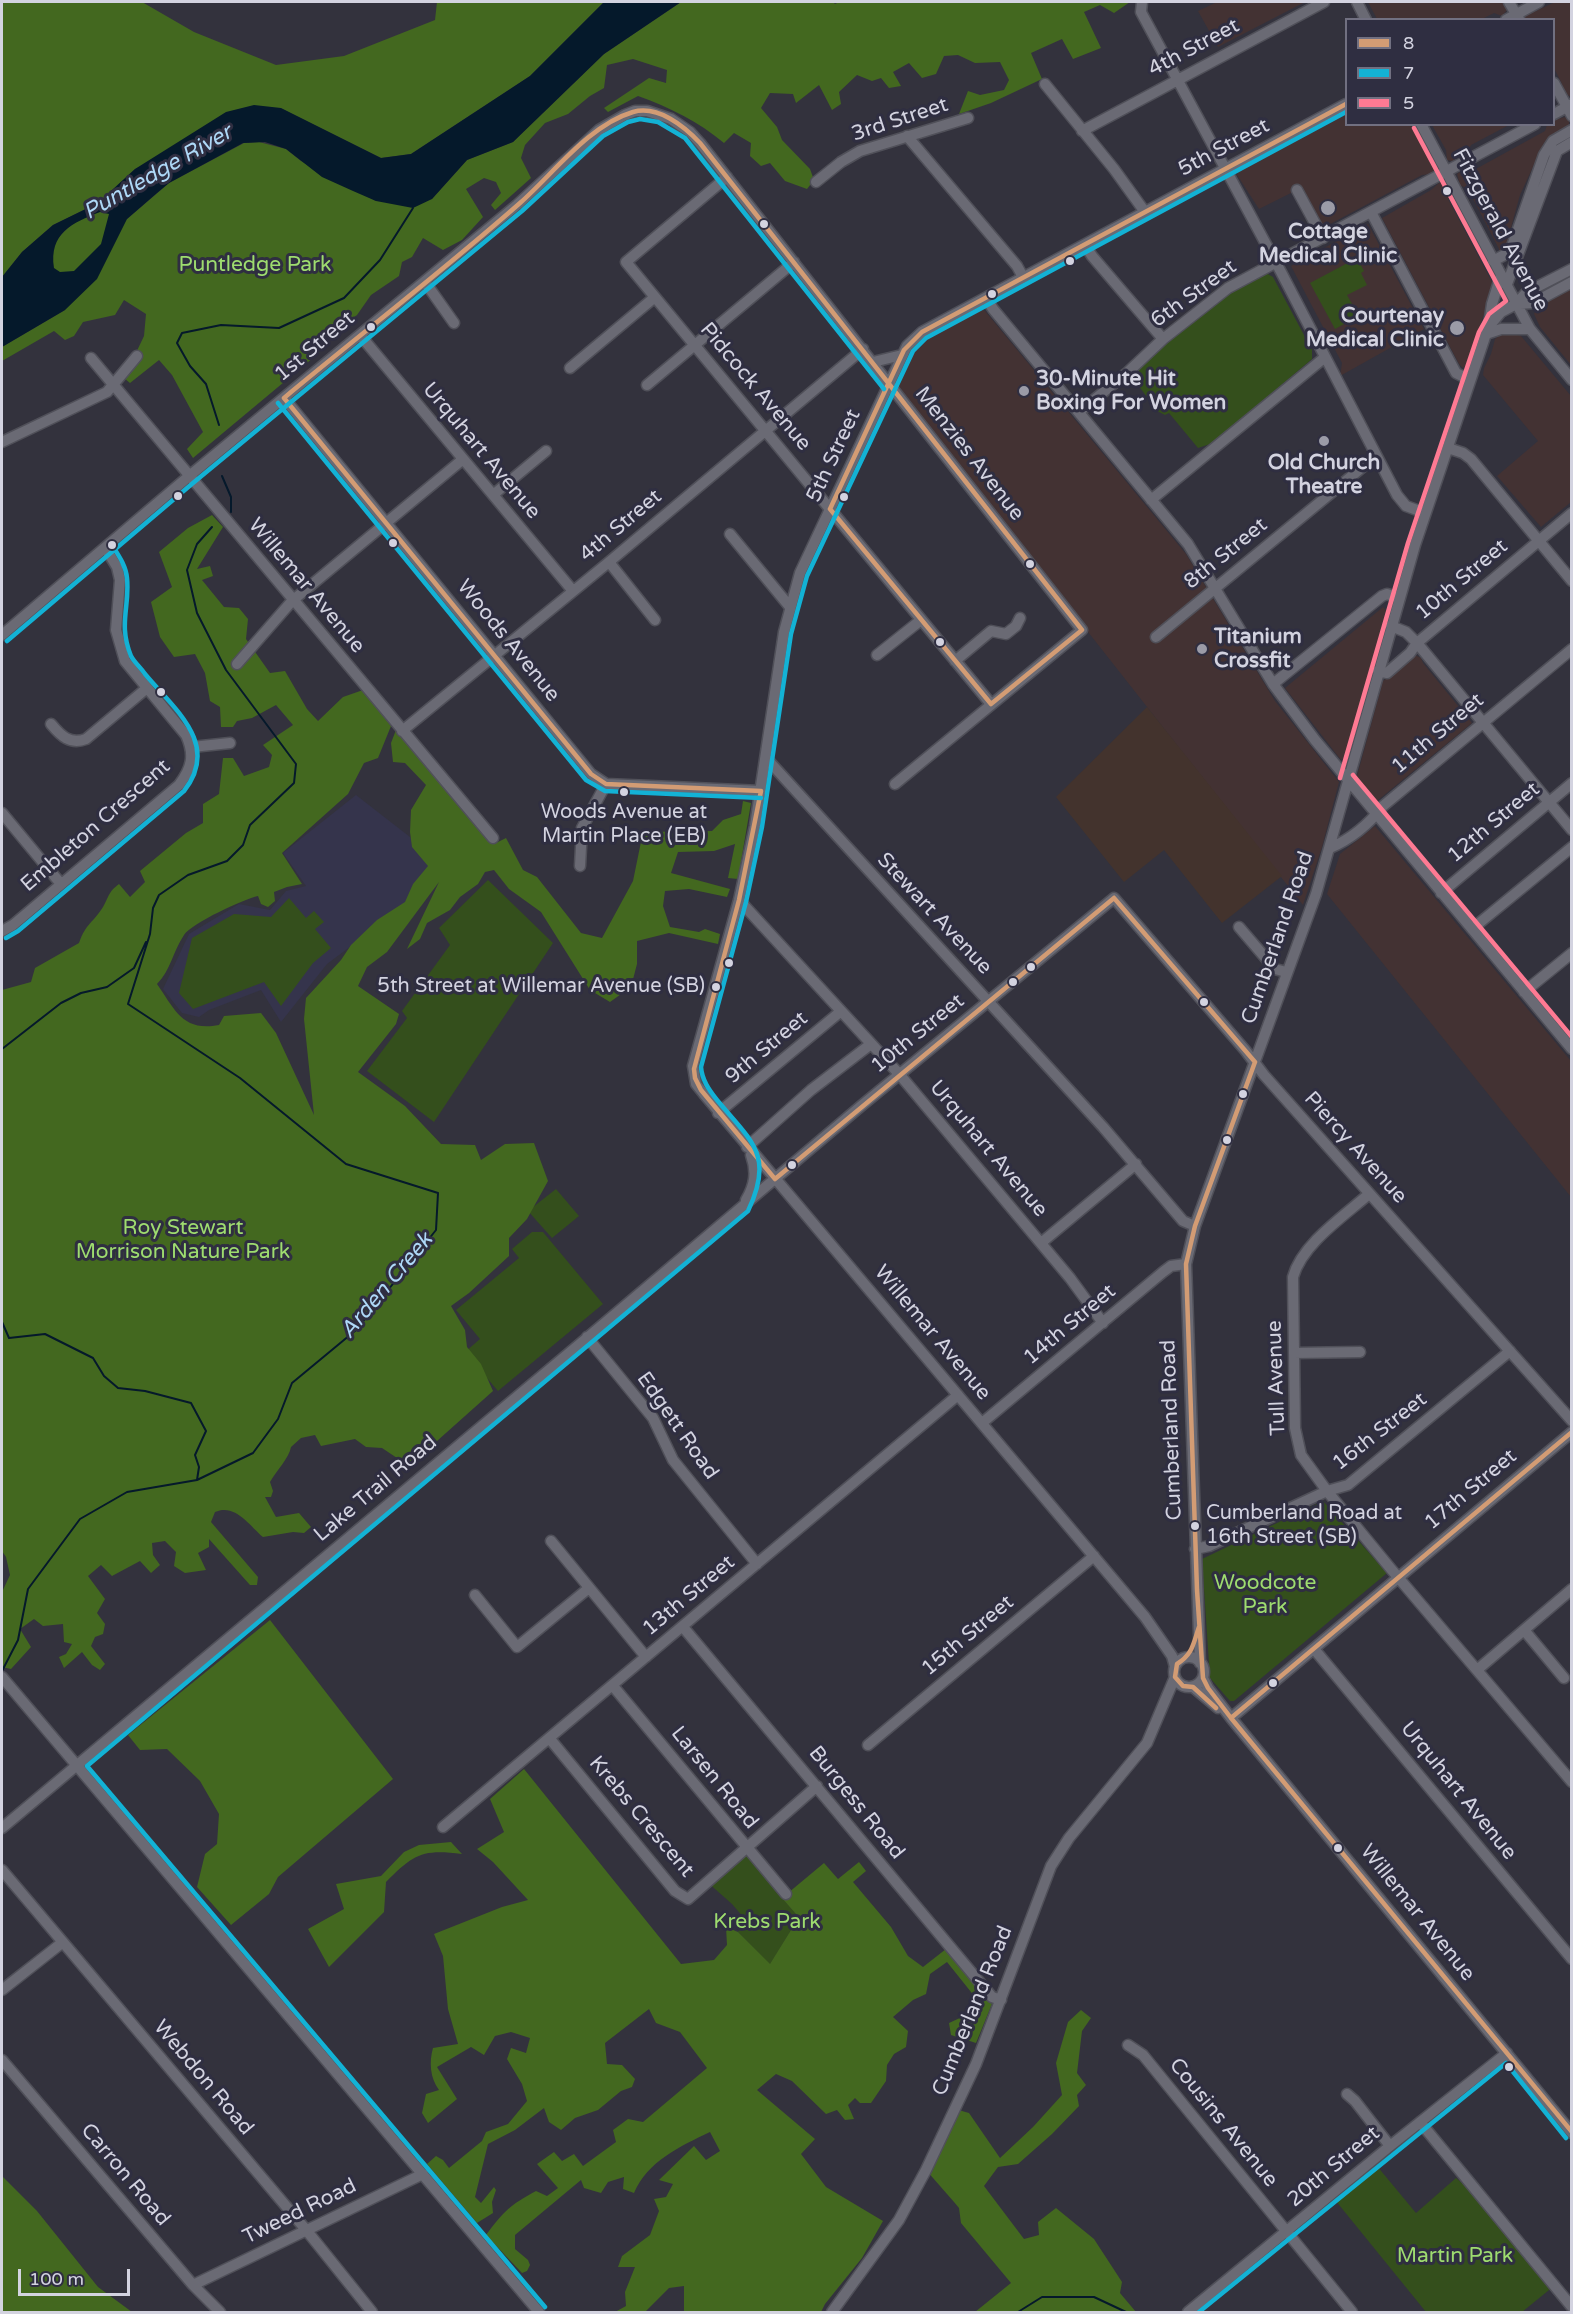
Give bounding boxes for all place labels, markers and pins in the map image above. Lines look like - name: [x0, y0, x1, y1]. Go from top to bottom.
- unlabelled marker: [1441, 185, 1453, 197]
- marker: Cottage Medical Clinic: [1319, 199, 1337, 217]
- unlabelled marker: [758, 218, 770, 230]
- place label: Cottage Medical Clinic: [1259, 219, 1397, 269]
- unlabelled marker: [1064, 255, 1076, 267]
- unlabelled marker: [986, 288, 998, 300]
- place label: Courtenay Medical Clinic: [1306, 303, 1444, 353]
- marker: Courtenay Medical Clinic: [1448, 319, 1466, 337]
- unlabelled marker: [365, 321, 377, 333]
- place label: 30-Minute Hit Boxing For Women: [1036, 366, 1226, 416]
- marker: 30-Minute Hit Boxing For Women: [1017, 384, 1031, 398]
- marker: Old Church Theatre: [1317, 434, 1331, 448]
- place label: Old Church Theatre: [1268, 450, 1380, 500]
- unlabelled marker: [172, 490, 184, 502]
- unlabelled marker: [838, 491, 850, 503]
- unlabelled marker: [387, 537, 399, 549]
- unlabelled marker: [106, 539, 118, 551]
- unlabelled marker: [1024, 558, 1036, 570]
- place label: Titanium Crossfit: [1214, 624, 1302, 674]
- unlabelled marker: [934, 636, 946, 648]
- marker: Titanium Crossfit: [1195, 642, 1209, 656]
- unlabelled marker: [155, 686, 167, 698]
- marker: Woods Avenue at Martin Place (EB): [618, 786, 630, 798]
- place label: Woods Avenue at Martin Place (EB): [541, 801, 707, 848]
- unlabelled marker: [723, 957, 735, 969]
- unlabelled marker: [1025, 961, 1037, 973]
- place label: 5th Street at Willemar Avenue (SB): [377, 975, 705, 999]
- unlabelled marker: [1007, 976, 1019, 988]
- marker: 5th Street at Willemar Avenue (SB): [710, 981, 722, 993]
- unlabelled marker: [1198, 996, 1210, 1008]
- unlabelled marker: [1237, 1088, 1249, 1100]
- unlabelled marker: [1221, 1134, 1233, 1146]
- unlabelled marker: [786, 1159, 798, 1171]
- place label: Cumberland Road at 16th Street (SB): [1206, 1502, 1402, 1549]
- marker: Cumberland Road at 16th Street (SB): [1189, 1520, 1201, 1532]
- unlabelled marker: [1267, 1677, 1279, 1689]
- unlabelled marker: [1332, 1842, 1344, 1854]
- unlabelled marker: [1503, 2061, 1515, 2073]

